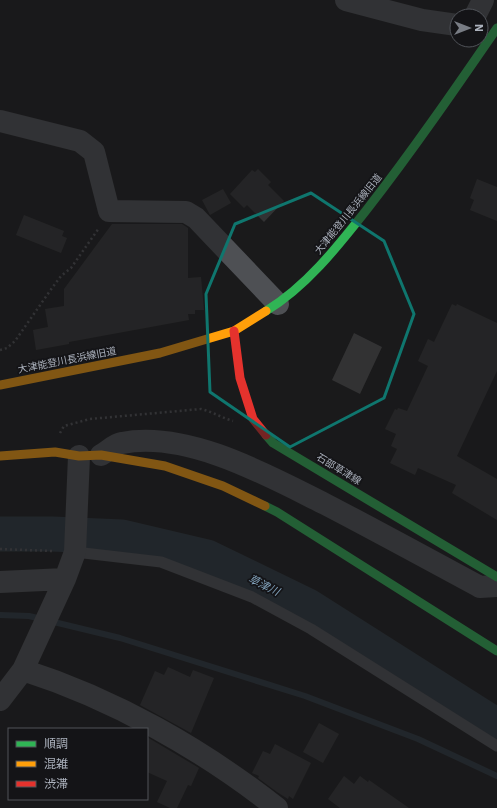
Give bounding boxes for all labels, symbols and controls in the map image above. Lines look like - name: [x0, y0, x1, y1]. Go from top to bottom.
- north arrow: [449, 8, 489, 48]
- text: N: [472, 24, 486, 32]
- street label: 大津能登川長浜線旧道: [311, 171, 385, 257]
- street label: 大津能登川長浜線旧道: [17, 344, 117, 376]
- street label: 石部草津線: [314, 451, 364, 487]
- water label: 草津川: [246, 571, 283, 599]
- legend: [8, 728, 148, 800]
- text: 順調: [44, 736, 68, 751]
- text: 混雑: [44, 756, 68, 771]
- text: 渋滞: [44, 776, 68, 791]

